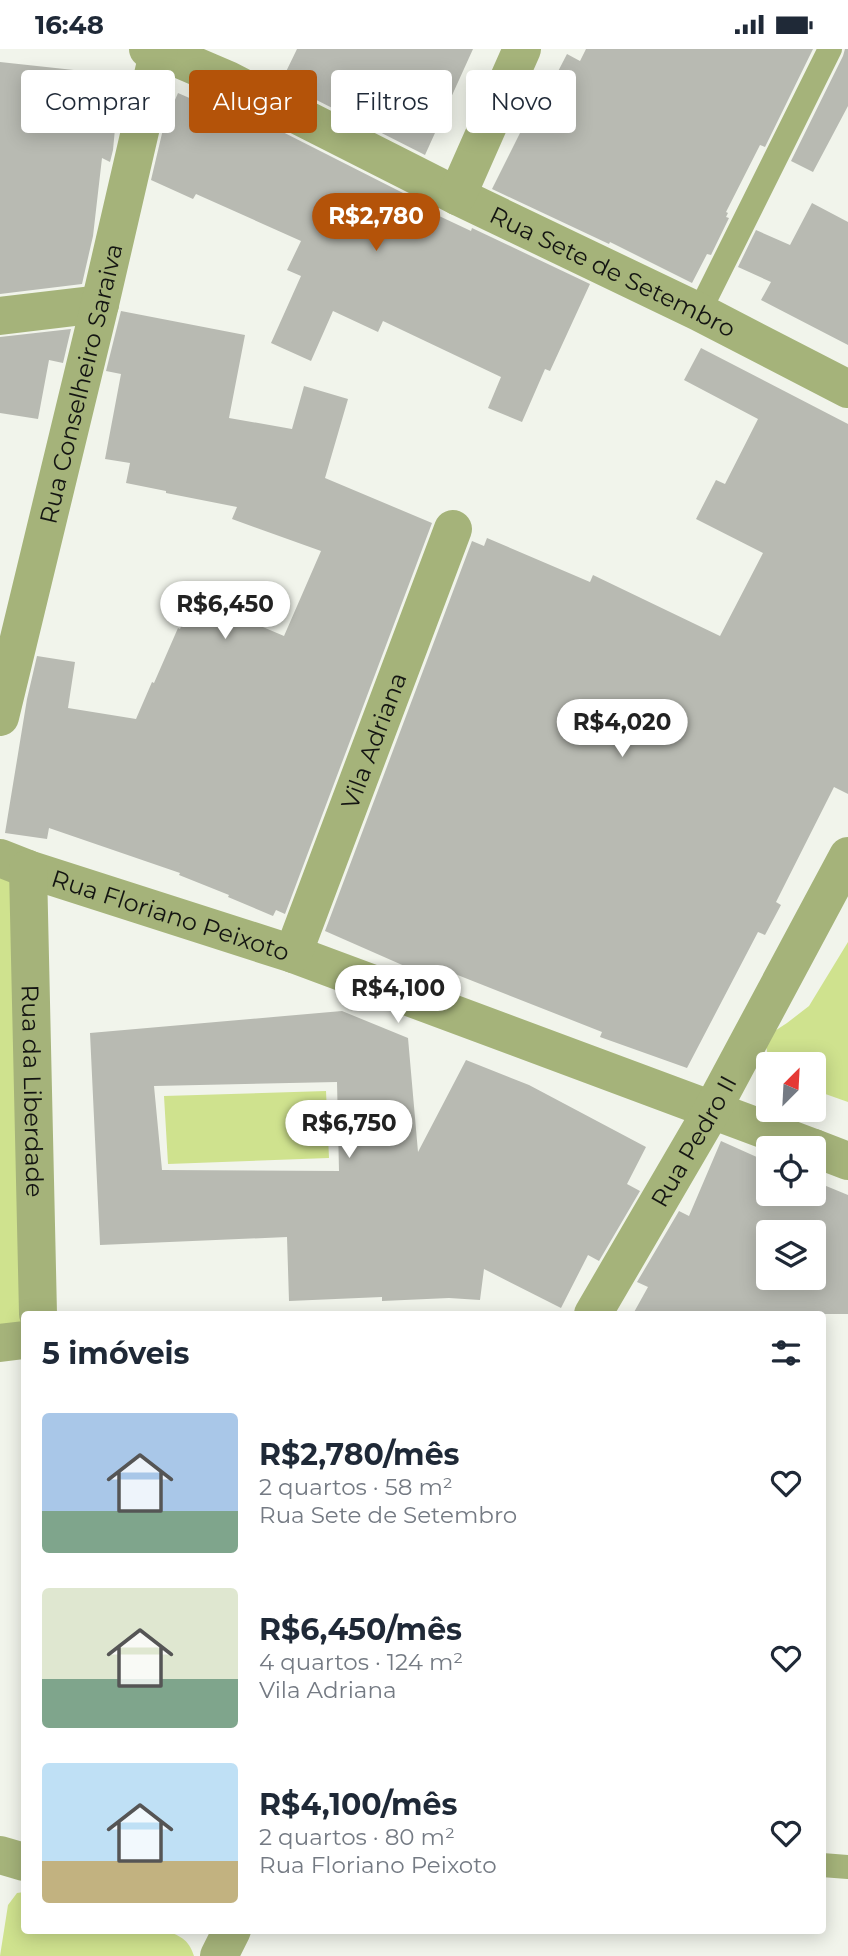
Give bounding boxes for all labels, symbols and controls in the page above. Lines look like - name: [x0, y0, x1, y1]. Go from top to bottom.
- text: 16:48: [35, 9, 104, 41]
- chip: Comprar: [21, 70, 175, 133]
- chip: Alugar: [189, 70, 317, 133]
- chip: Filtros: [331, 70, 452, 133]
- chip: Novo: [466, 70, 576, 133]
- pin: R$2,780: [311, 193, 441, 253]
- street label: Rua Sete de Setembro: [485, 199, 741, 343]
- text: R$2,780: [328, 202, 424, 230]
- street label: Rua Conselheiro Saraiva: [33, 241, 128, 527]
- pin: R$6,450: [160, 581, 290, 641]
- text: R$6,450: [176, 590, 274, 618]
- street label: Vila Adriana: [334, 668, 412, 813]
- pin: R$4,020: [557, 699, 687, 759]
- text: R$4,020: [573, 708, 671, 736]
- street label: Rua Floriano Peixoto: [48, 863, 293, 966]
- pin: R$4,100: [333, 965, 463, 1025]
- text: R$4,100: [351, 974, 445, 1002]
- street label: Rua da Liberdade: [16, 984, 50, 1198]
- north arrow: [756, 1052, 826, 1122]
- map controls: [756, 1052, 826, 1290]
- street label: Rua Pedro II: [644, 1070, 742, 1212]
- pin: R$6,750: [284, 1101, 414, 1160]
- text: R$6,750: [301, 1109, 397, 1137]
- button: locate: [756, 1136, 826, 1206]
- button: layers: [756, 1220, 826, 1290]
- icon: filters: [767, 1334, 805, 1372]
- text: 5 imóveis: [42, 1335, 190, 1372]
- text: R$2,780/mês: [259, 1436, 460, 1473]
- icon: home: [98, 1441, 182, 1525]
- icon: heart: [767, 1464, 805, 1502]
- text: 2 quartos · 58 m²: [259, 1473, 453, 1501]
- text: Rua Sete de Setembro: [259, 1501, 517, 1529]
- text: R$6,450/mês: [259, 1611, 462, 1648]
- icon: home: [98, 1616, 182, 1700]
- icon: heart: [767, 1639, 805, 1677]
- text: 4 quartos · 124 m²: [259, 1648, 463, 1676]
- text: Vila Adriana: [259, 1676, 397, 1704]
- text: R$4,100/mês: [259, 1786, 457, 1823]
- icon: home: [98, 1791, 182, 1875]
- icon: heart: [767, 1814, 805, 1852]
- text: 2 quartos · 80 m²: [259, 1823, 455, 1851]
- text: Rua Floriano Peixoto: [259, 1851, 497, 1879]

